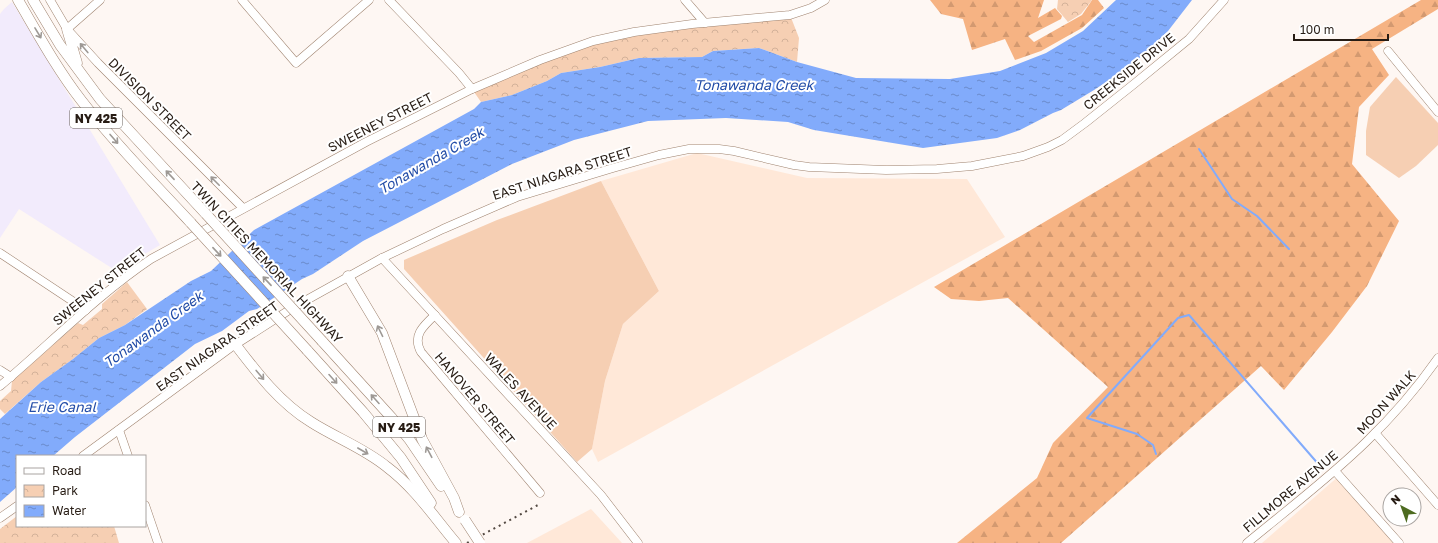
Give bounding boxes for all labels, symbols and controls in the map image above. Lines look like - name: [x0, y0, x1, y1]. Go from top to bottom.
- scale bar: [1294, 16, 1388, 42]
- text: 100 m: [1300, 22, 1334, 37]
- one-way arrow: [34, 27, 42, 39]
- street label: CREEKSIDE DRIVE: [1080, 29, 1178, 113]
- one-way arrow: [80, 43, 89, 54]
- street label: DIVISION STREET: [105, 54, 195, 144]
- water label: Tonawanda Creek: [695, 76, 815, 93]
- street label: SWEENEY STREET: [325, 89, 435, 155]
- road number: NY 425: [70, 108, 122, 128]
- water label: Tonawanda Creek: [375, 122, 488, 197]
- one-way arrow: [109, 133, 118, 144]
- street label: EAST NIAGARA STREET: [490, 143, 634, 203]
- one-way arrow: [165, 170, 175, 180]
- one-way arrow: [210, 176, 220, 186]
- street label: TWIN CITIES MEMORIAL HIGHWAY: [188, 178, 347, 347]
- street label: SWEENEY STREET: [49, 244, 149, 328]
- one-way arrow: [213, 247, 222, 257]
- one-way arrow: [263, 276, 272, 286]
- water label: Tonawanda Creek: [100, 286, 208, 371]
- street label: EAST NIAGARA STREET: [153, 298, 281, 394]
- one-way arrow: [376, 326, 384, 338]
- street label: HANOVER STREET: [432, 349, 518, 447]
- street label: WALES AVENUE: [481, 349, 561, 433]
- street label: MOON WALK: [1353, 367, 1419, 437]
- one-way arrow: [255, 370, 264, 380]
- one-way arrow: [328, 374, 338, 384]
- one-way arrow: [370, 394, 380, 404]
- water label: Erie Canal: [28, 398, 96, 415]
- road number: NY 425: [373, 417, 425, 437]
- one-way arrow: [425, 446, 432, 458]
- one-way arrow: [357, 447, 369, 455]
- street label: FILLMORE AVENUE: [1239, 447, 1341, 535]
- legend: [16, 455, 146, 527]
- text: Road: [52, 463, 81, 478]
- text: Park: [52, 483, 78, 498]
- north arrow: [1382, 487, 1422, 527]
- text: N: [1388, 491, 1403, 507]
- text: Water: [52, 503, 86, 518]

